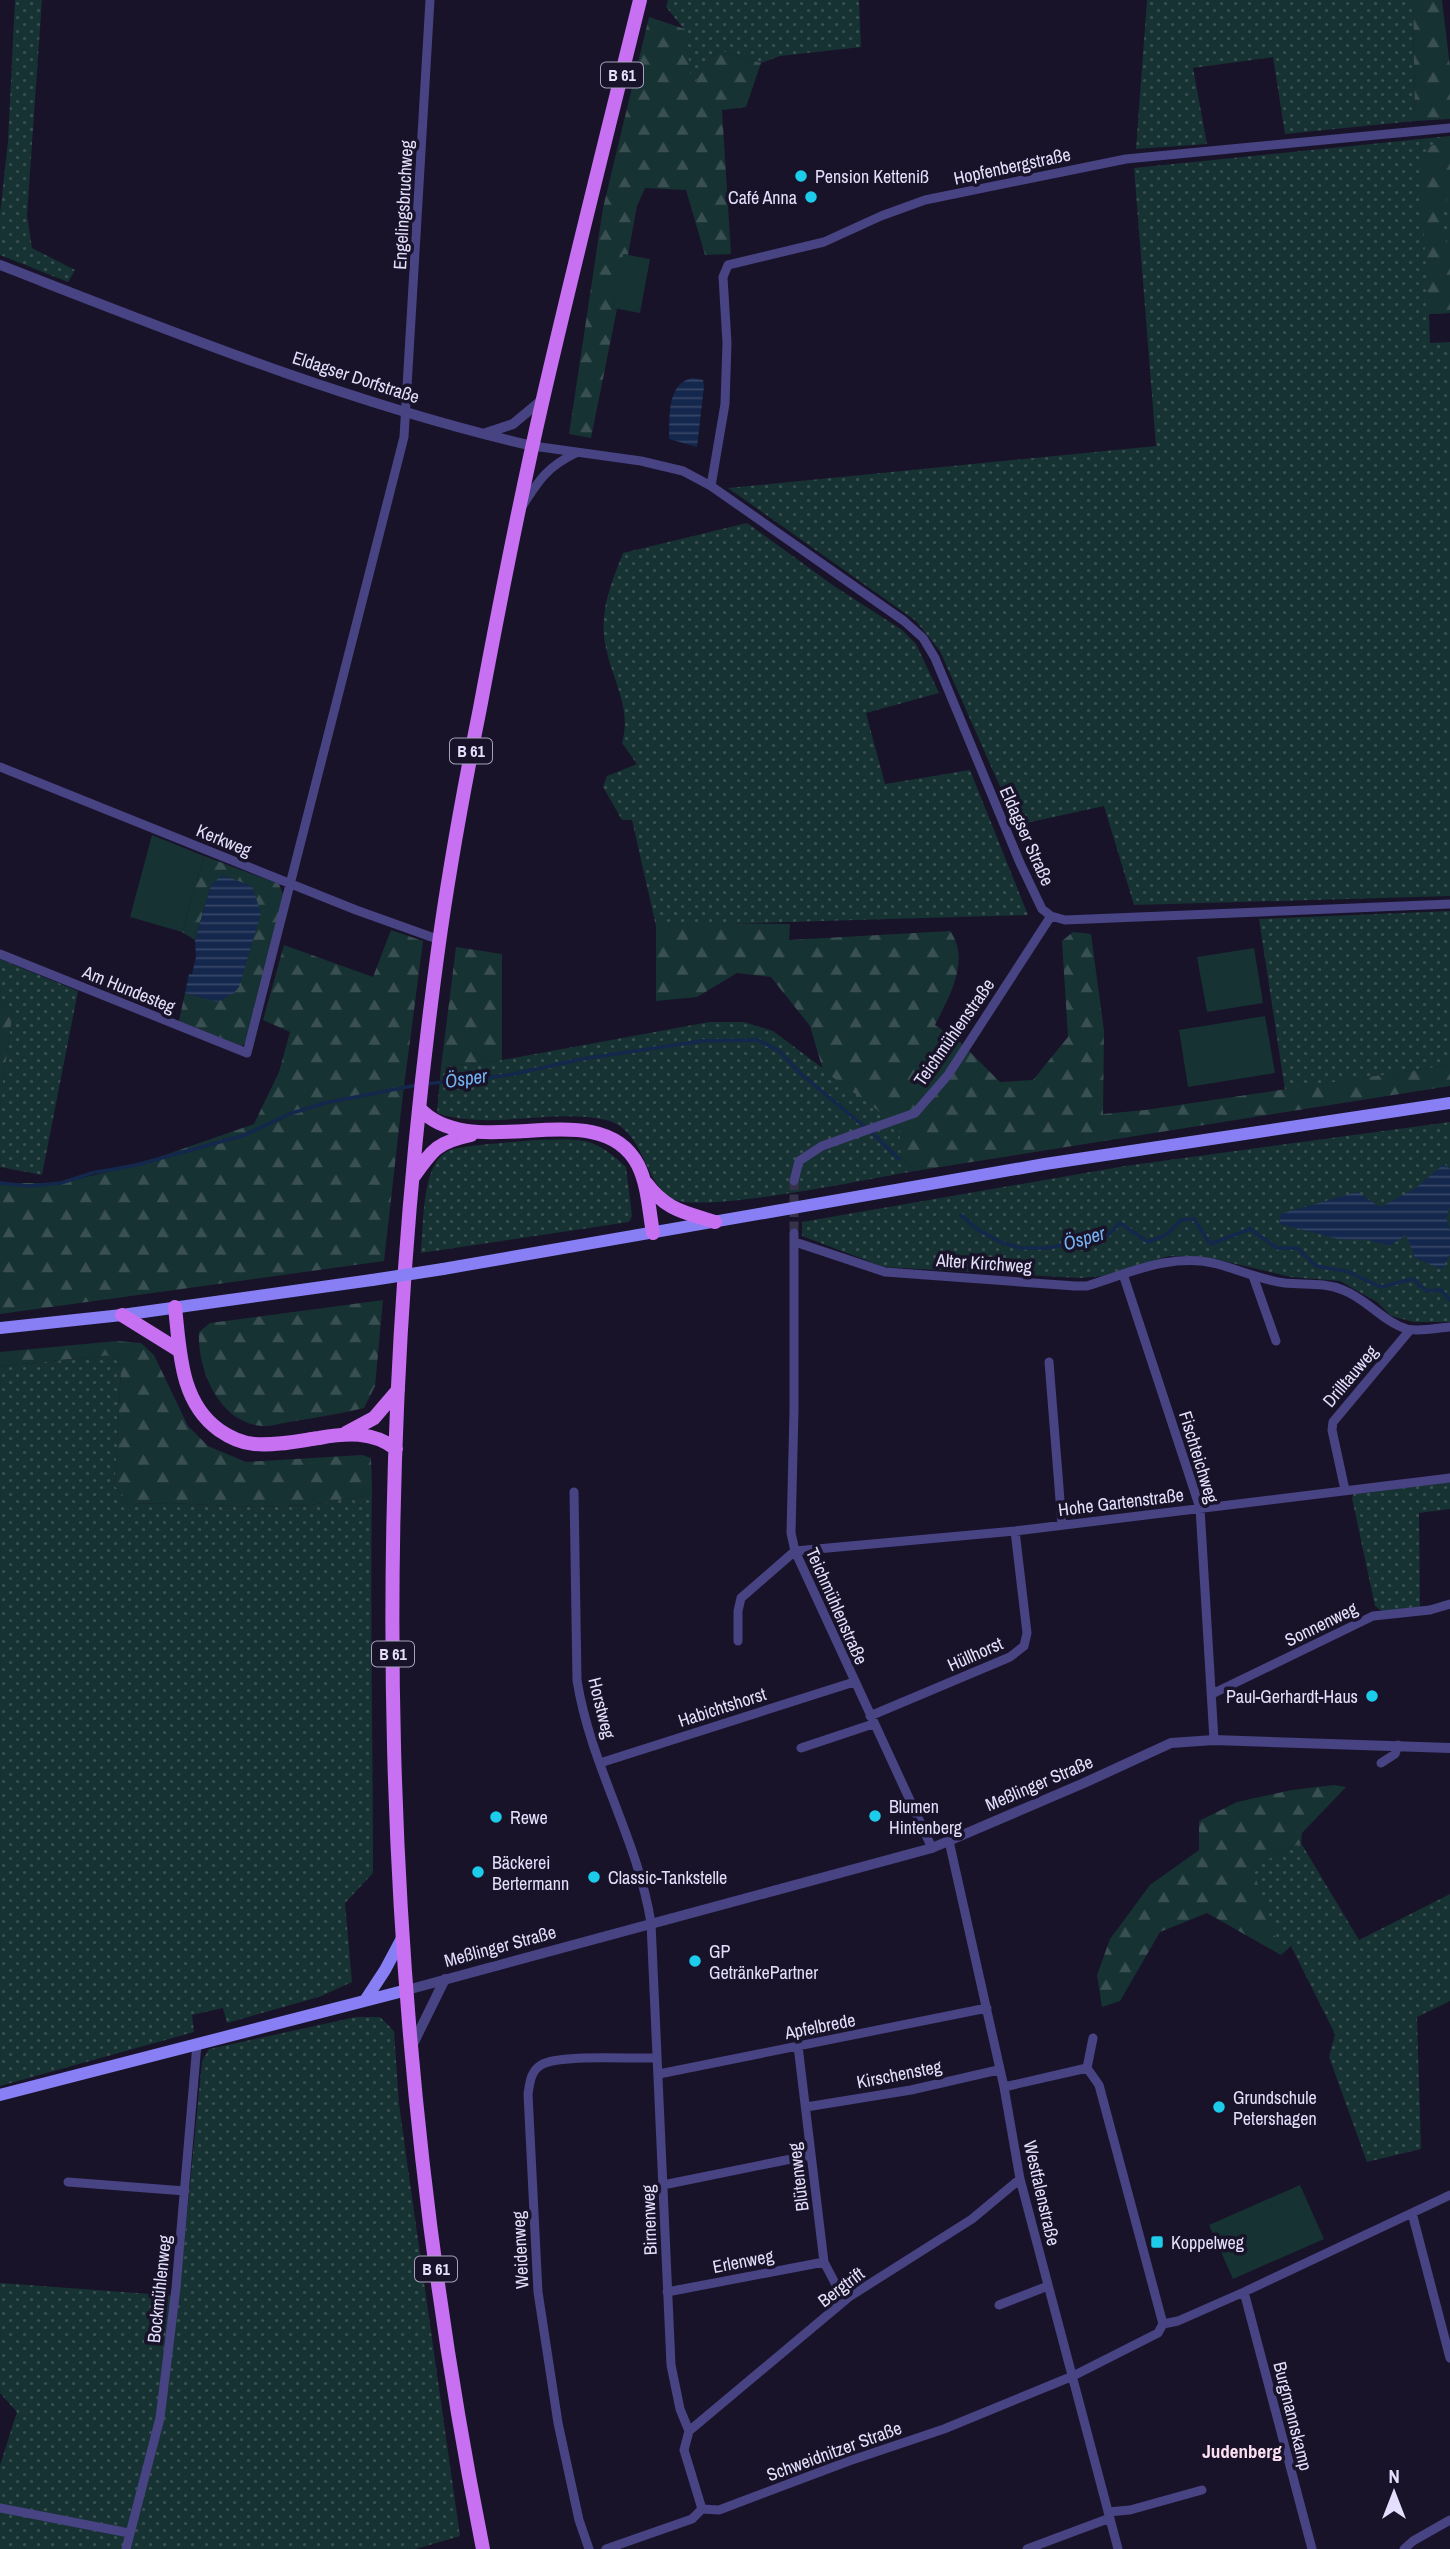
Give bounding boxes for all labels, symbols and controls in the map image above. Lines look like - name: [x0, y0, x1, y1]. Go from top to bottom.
- road number: B 61: [601, 62, 643, 88]
- street label: Engelingsbruchweg: [387, 139, 419, 270]
- street label: Hopfenbergstraße: [951, 141, 1073, 191]
- place label: Pension Ketteniß: [815, 164, 929, 189]
- marker: Pension Ketteniß: [793, 168, 809, 184]
- place label: Café Anna: [728, 185, 797, 210]
- marker: Café Anna: [803, 189, 819, 205]
- street label: Eldagser Dorfstraße: [289, 345, 423, 409]
- road number: B 61: [450, 738, 492, 764]
- street label: Eldagser Straße: [994, 782, 1060, 890]
- street label: Kerkweg: [193, 818, 256, 863]
- street label: Am Hundesteg: [78, 959, 180, 1019]
- street label: Teichmühlenstraße: [908, 973, 1000, 1091]
- water label: Ösper: [443, 1062, 490, 1094]
- water label: Ösper: [1060, 1219, 1109, 1256]
- street label: Alter Kirchweg: [934, 1247, 1034, 1279]
- street label: Drilltauweg: [1317, 1339, 1384, 1412]
- street label: Fischteichweg: [1173, 1408, 1225, 1507]
- street label: Hohe Gartenstraße: [1057, 1482, 1185, 1522]
- street label: Teichmühlenstraße: [800, 1544, 874, 1668]
- street label: Sonnenweg: [1280, 1595, 1362, 1652]
- street label: Hüllhorst: [943, 1631, 1007, 1677]
- road number: B 61: [372, 1642, 414, 1666]
- street label: Horstweg: [582, 1675, 622, 1742]
- street label: Habichtshorst: [675, 1681, 769, 1733]
- place label: Paul-Gerhardt-Haus: [1226, 1684, 1358, 1709]
- marker: Paul-Gerhardt-Haus: [1364, 1688, 1380, 1704]
- street label: Meßlinger Straße: [981, 1749, 1097, 1817]
- place label: Blumen Hintenberg: [889, 1794, 963, 1840]
- place label: Rewe: [510, 1805, 548, 1830]
- marker: Blumen Hintenberg: [867, 1808, 883, 1824]
- marker: Rewe: [488, 1809, 504, 1825]
- place label: Bäckerei Bertermann: [492, 1850, 569, 1896]
- marker: Bäckerei Bertermann: [470, 1864, 486, 1880]
- place label: Classic-Tankstelle: [608, 1865, 727, 1890]
- marker: Classic-Tankstelle: [586, 1869, 602, 1885]
- street label: Meßlinger Straße: [441, 1919, 559, 1973]
- place label: GP GetränkePartner: [709, 1939, 818, 1985]
- marker: GP GetränkePartner: [687, 1953, 703, 1969]
- street label: Apfelbrede: [782, 2007, 857, 2045]
- street label: Kirschensteg: [854, 2053, 944, 2094]
- place label: Grundschule Petershagen: [1233, 2085, 1317, 2131]
- marker: Grundschule Petershagen: [1211, 2099, 1227, 2115]
- street label: Westfalenstraße: [1018, 2138, 1066, 2248]
- street label: Blütenweg: [781, 2140, 815, 2213]
- street label: Birnenweg: [635, 2184, 663, 2256]
- street label: Weidenweg: [505, 2210, 535, 2289]
- place label: Koppelweg: [1171, 2230, 1245, 2255]
- street label: Bockmühlenweg: [141, 2233, 177, 2344]
- marker: Koppelweg: [1149, 2234, 1165, 2250]
- street label: Erlenweg: [710, 2243, 776, 2279]
- road number: B 61: [415, 2256, 457, 2282]
- street label: Bergtrift: [813, 2261, 869, 2313]
- street label: Burgmannskamp: [1267, 2359, 1319, 2473]
- street label: Schweidnitzer Straße: [763, 2415, 905, 2487]
- district label: Judenberg: [1202, 2438, 1282, 2464]
- north arrow: [1359, 2458, 1429, 2528]
- text: N: [1388, 2463, 1400, 2489]

